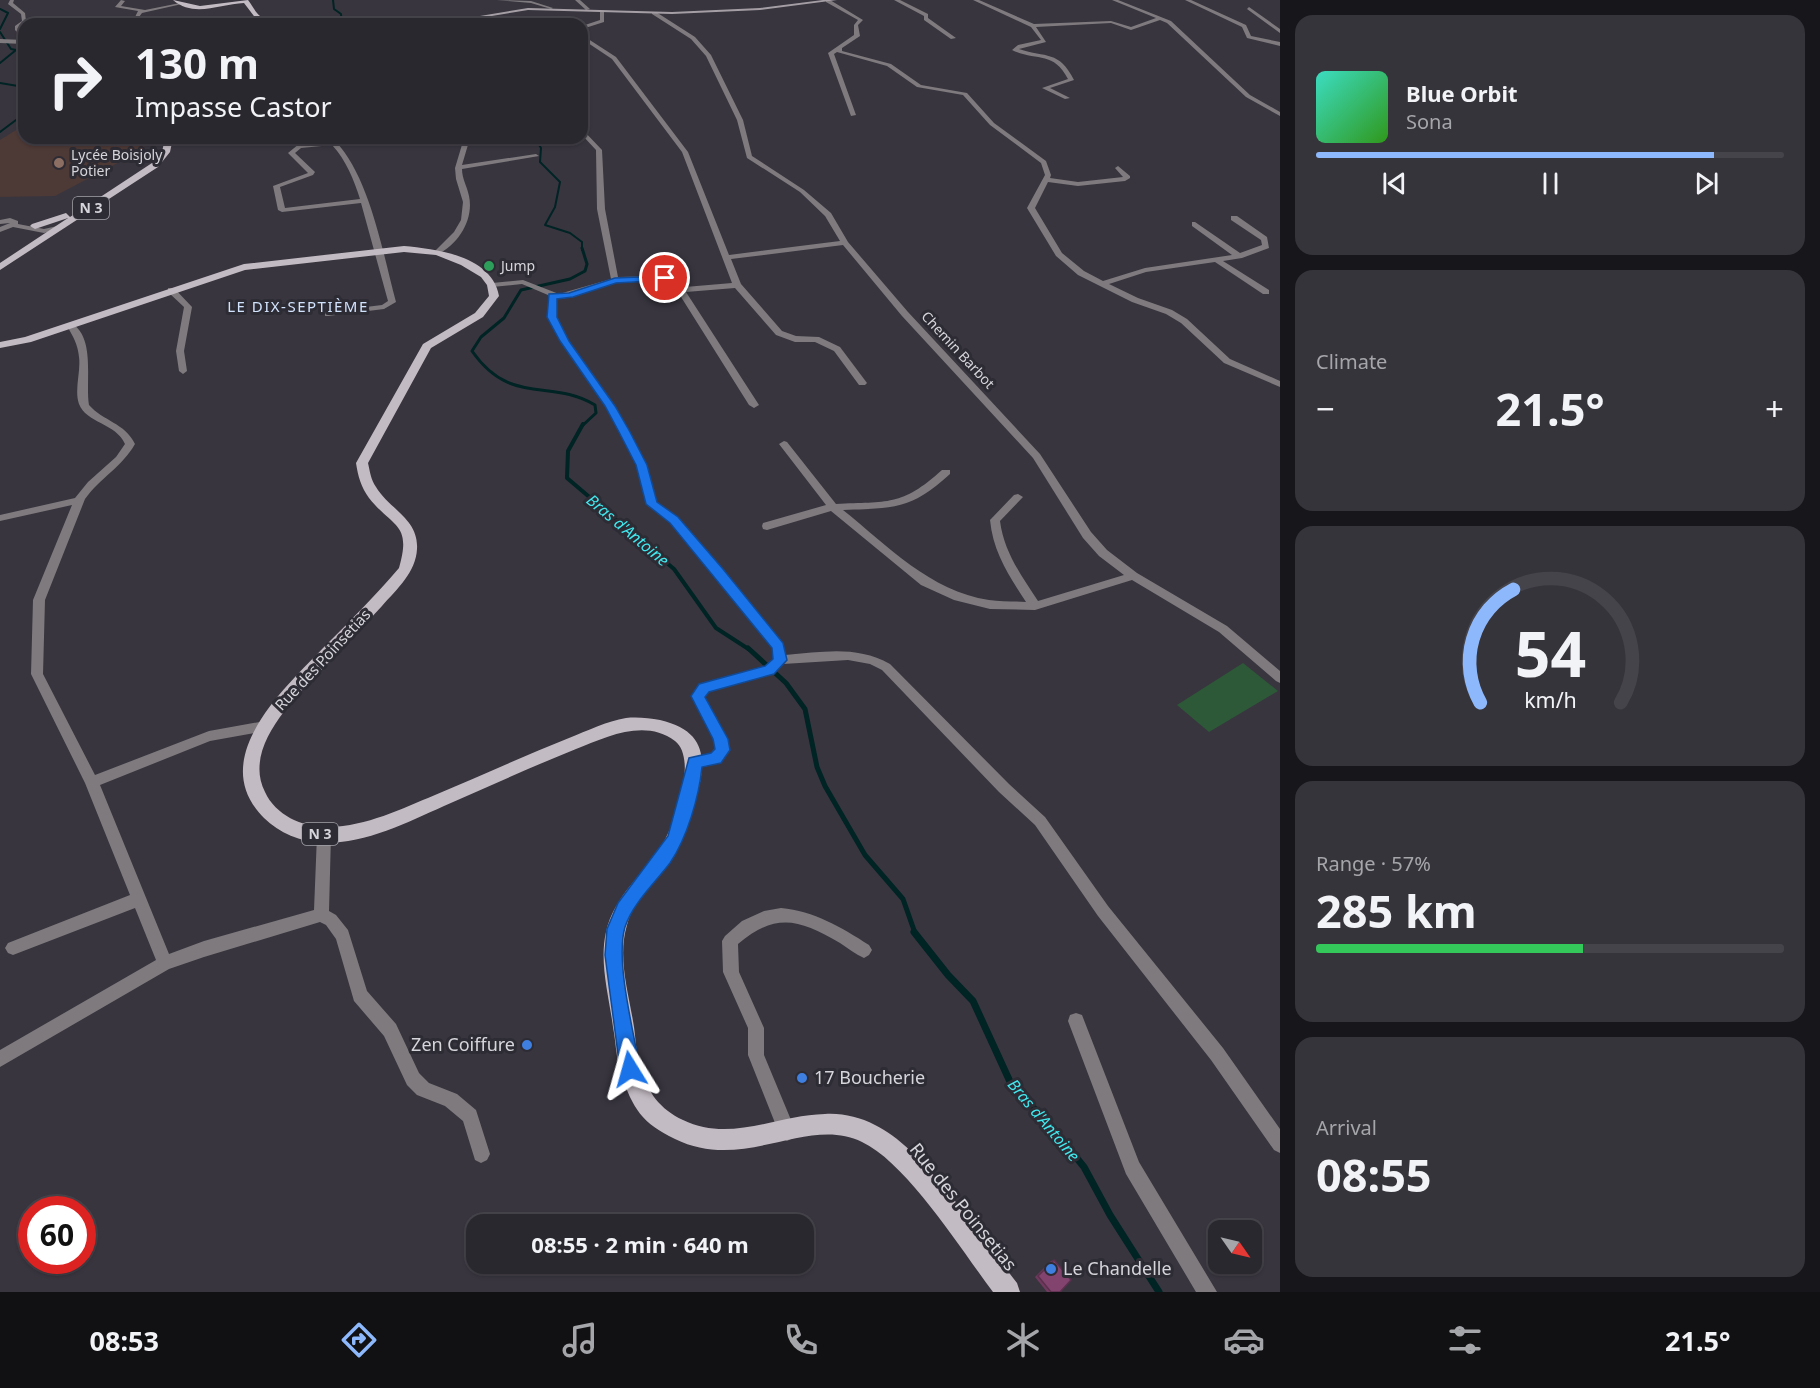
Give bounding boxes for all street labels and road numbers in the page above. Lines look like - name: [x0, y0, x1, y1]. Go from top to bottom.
- road number: N 3: [73, 197, 109, 219]
- street label: Chemin Barbot: [918, 307, 999, 392]
- street label: Rue des Poinsetias: [270, 604, 374, 714]
- road number: N 3: [302, 823, 338, 845]
- street label: Rue des Poinsetias: [905, 1137, 1023, 1275]

